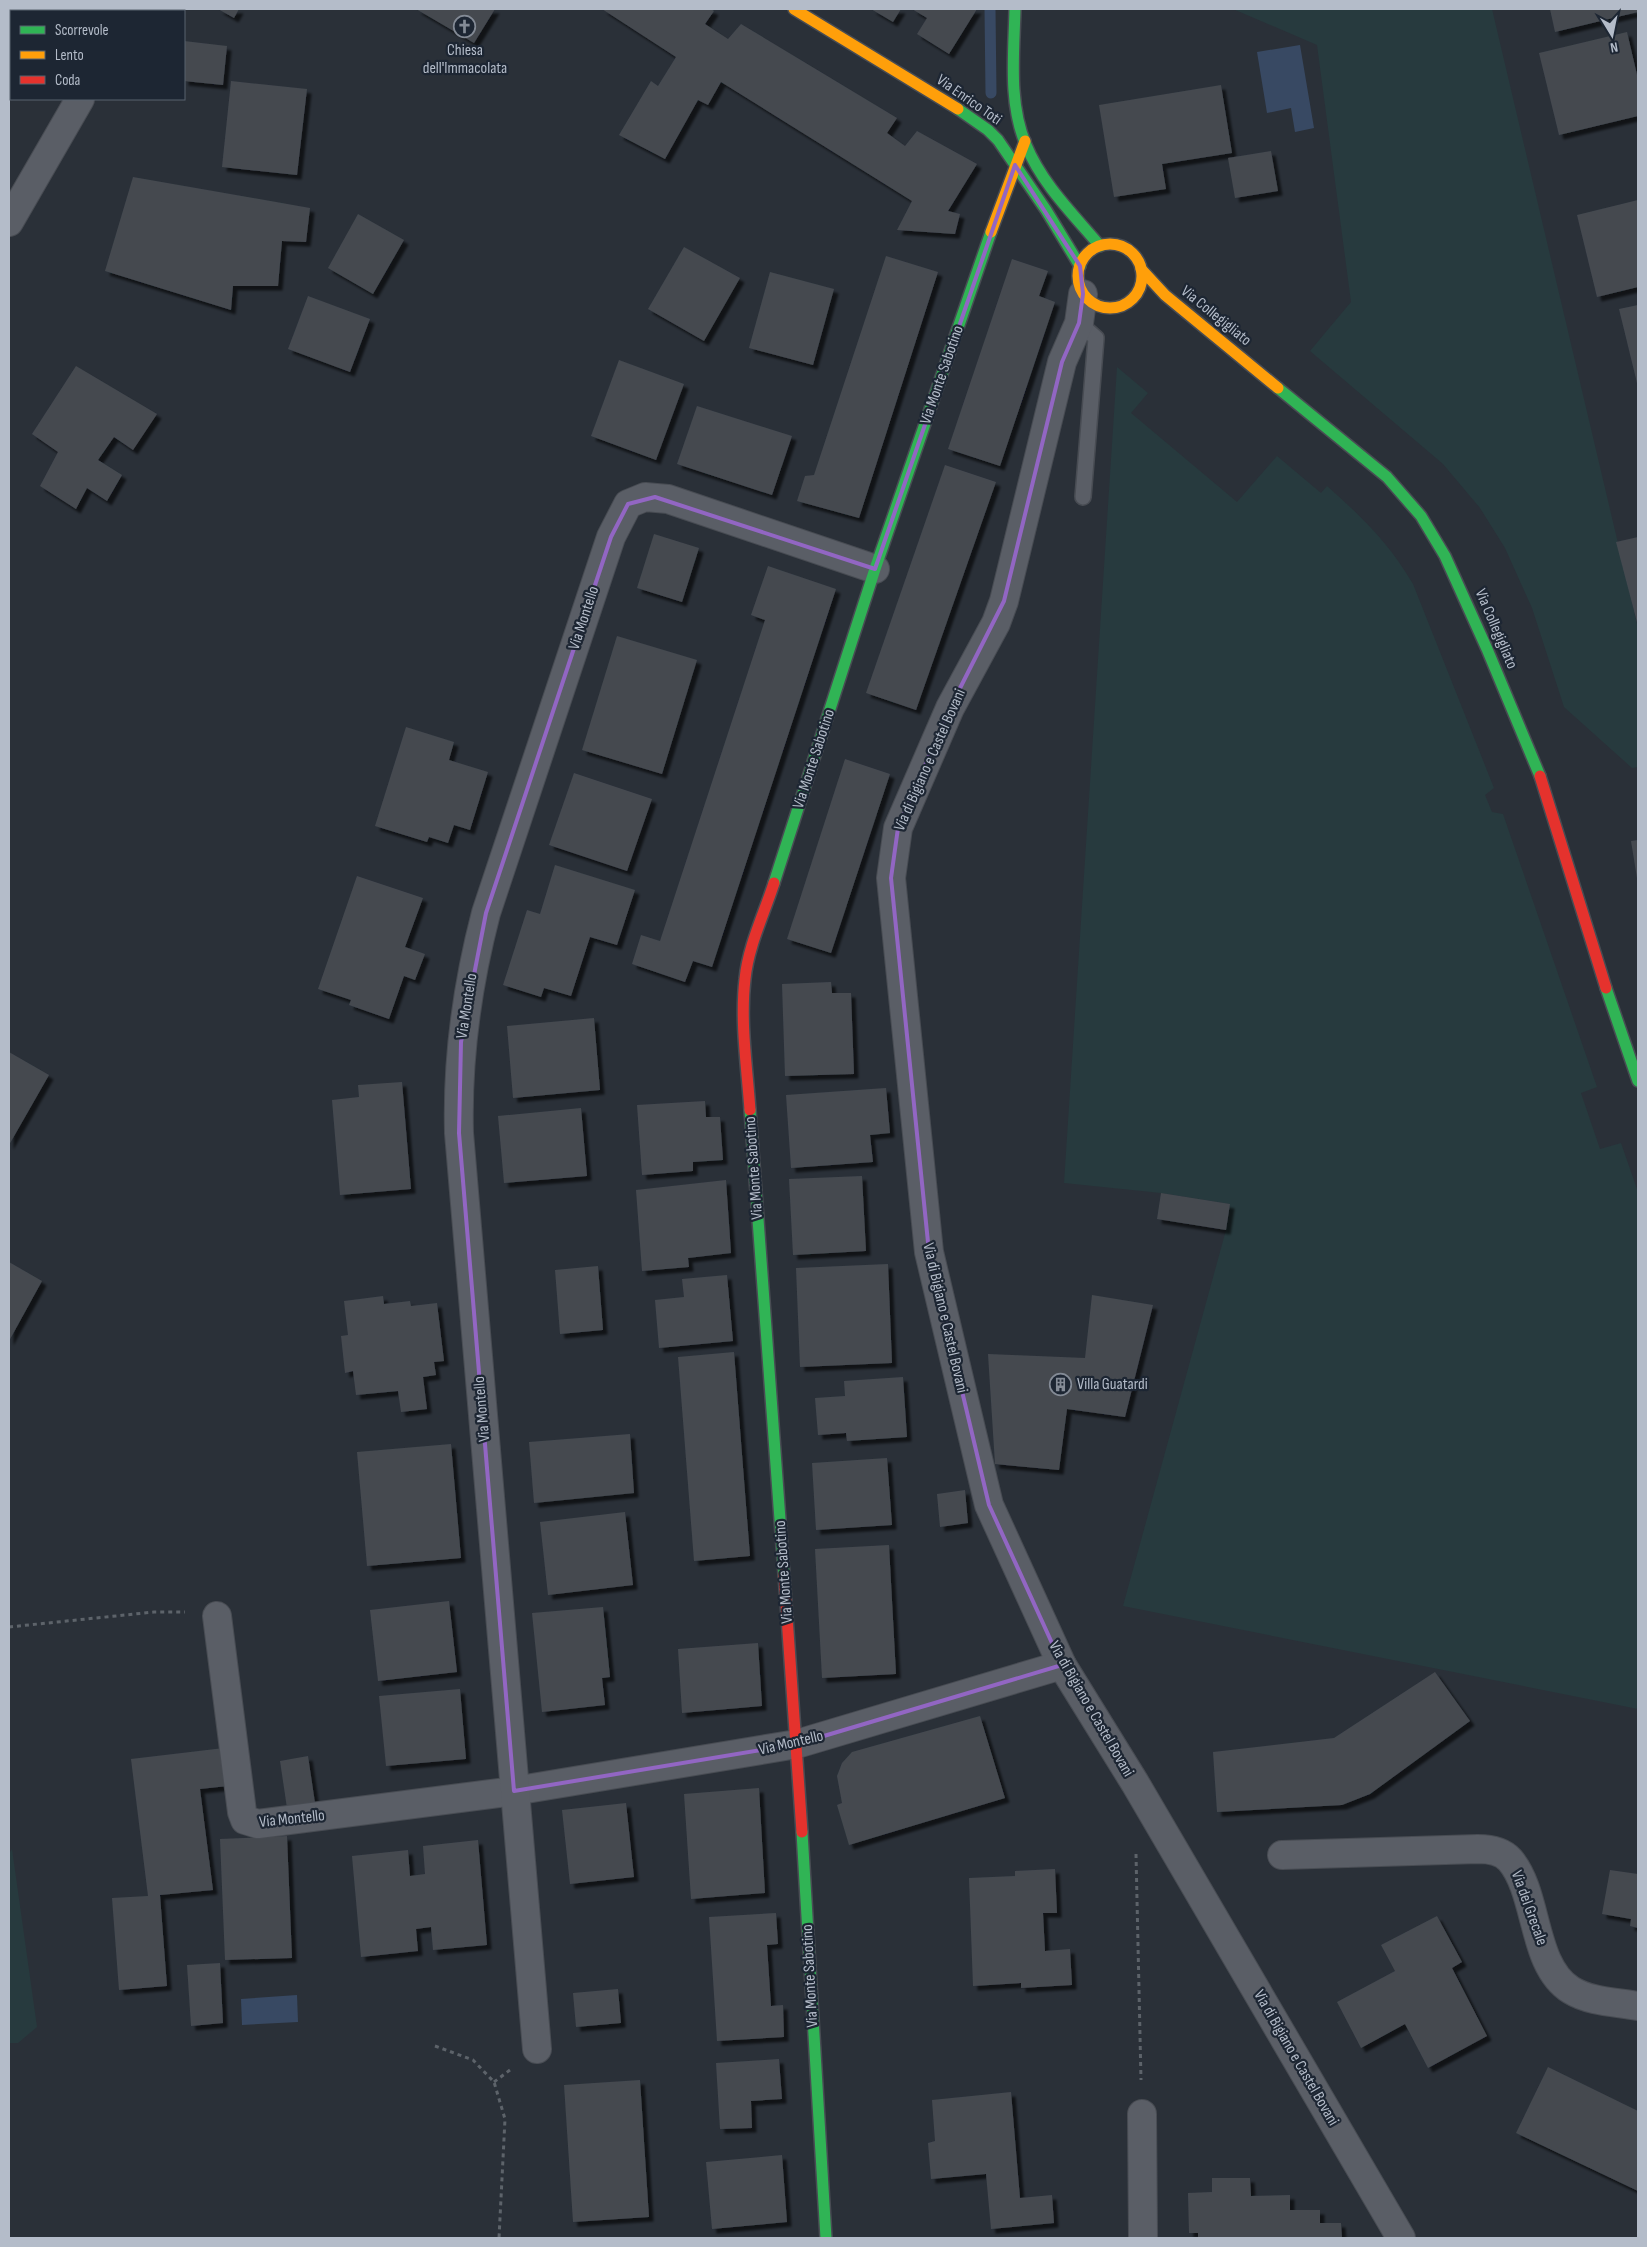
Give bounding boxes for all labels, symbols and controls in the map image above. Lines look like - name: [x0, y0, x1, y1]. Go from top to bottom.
- legend: [10, 10, 185, 100]
- north arrow: [1587, 10, 1637, 60]
- church icon: Chiesa dell'Immacolata: [453, 14, 477, 38]
- text: Scorrevole: [55, 21, 109, 40]
- text: N: [1609, 38, 1619, 56]
- place label: Chiesa dell'Immacolata: [423, 41, 507, 78]
- text: Lento: [55, 46, 84, 65]
- text: Coda: [55, 71, 81, 90]
- street label: Via Enrico Toti: [933, 71, 1005, 129]
- street label: Via Collegigliato: [1177, 282, 1255, 350]
- street label: Via Monte Sabotino: [916, 323, 968, 427]
- street label: Via Montello: [565, 584, 603, 652]
- street label: Via Collegigliato: [1471, 586, 1521, 672]
- street label: Via di Bigiano e Castel Bovani: [890, 686, 970, 834]
- street label: Via Monte Sabotino: [789, 707, 839, 811]
- street label: Via Montello: [452, 972, 482, 1040]
- street label: Via Monte Sabotino: [741, 1116, 767, 1220]
- street label: Via di Bigiano e Castel Bovani: [918, 1241, 972, 1395]
- building icon: Villa Guatardi: [1049, 1372, 1073, 1396]
- street label: Via Montello: [470, 1375, 494, 1443]
- place label: Villa Guatardi: [1077, 1375, 1148, 1394]
- street label: Via Monte Sabotino: [771, 1520, 797, 1624]
- street label: Via di Bigiano e Castel Bovani: [1044, 1638, 1138, 1780]
- street label: Via Montello: [757, 1726, 825, 1760]
- street label: Via Montello: [258, 1806, 326, 1832]
- street label: Via del Grecale: [1507, 1868, 1551, 1948]
- street label: Via Monte Sabotino: [798, 1924, 822, 2028]
- street label: Via di Bigiano e Castel Bovani: [1249, 1987, 1343, 2129]

